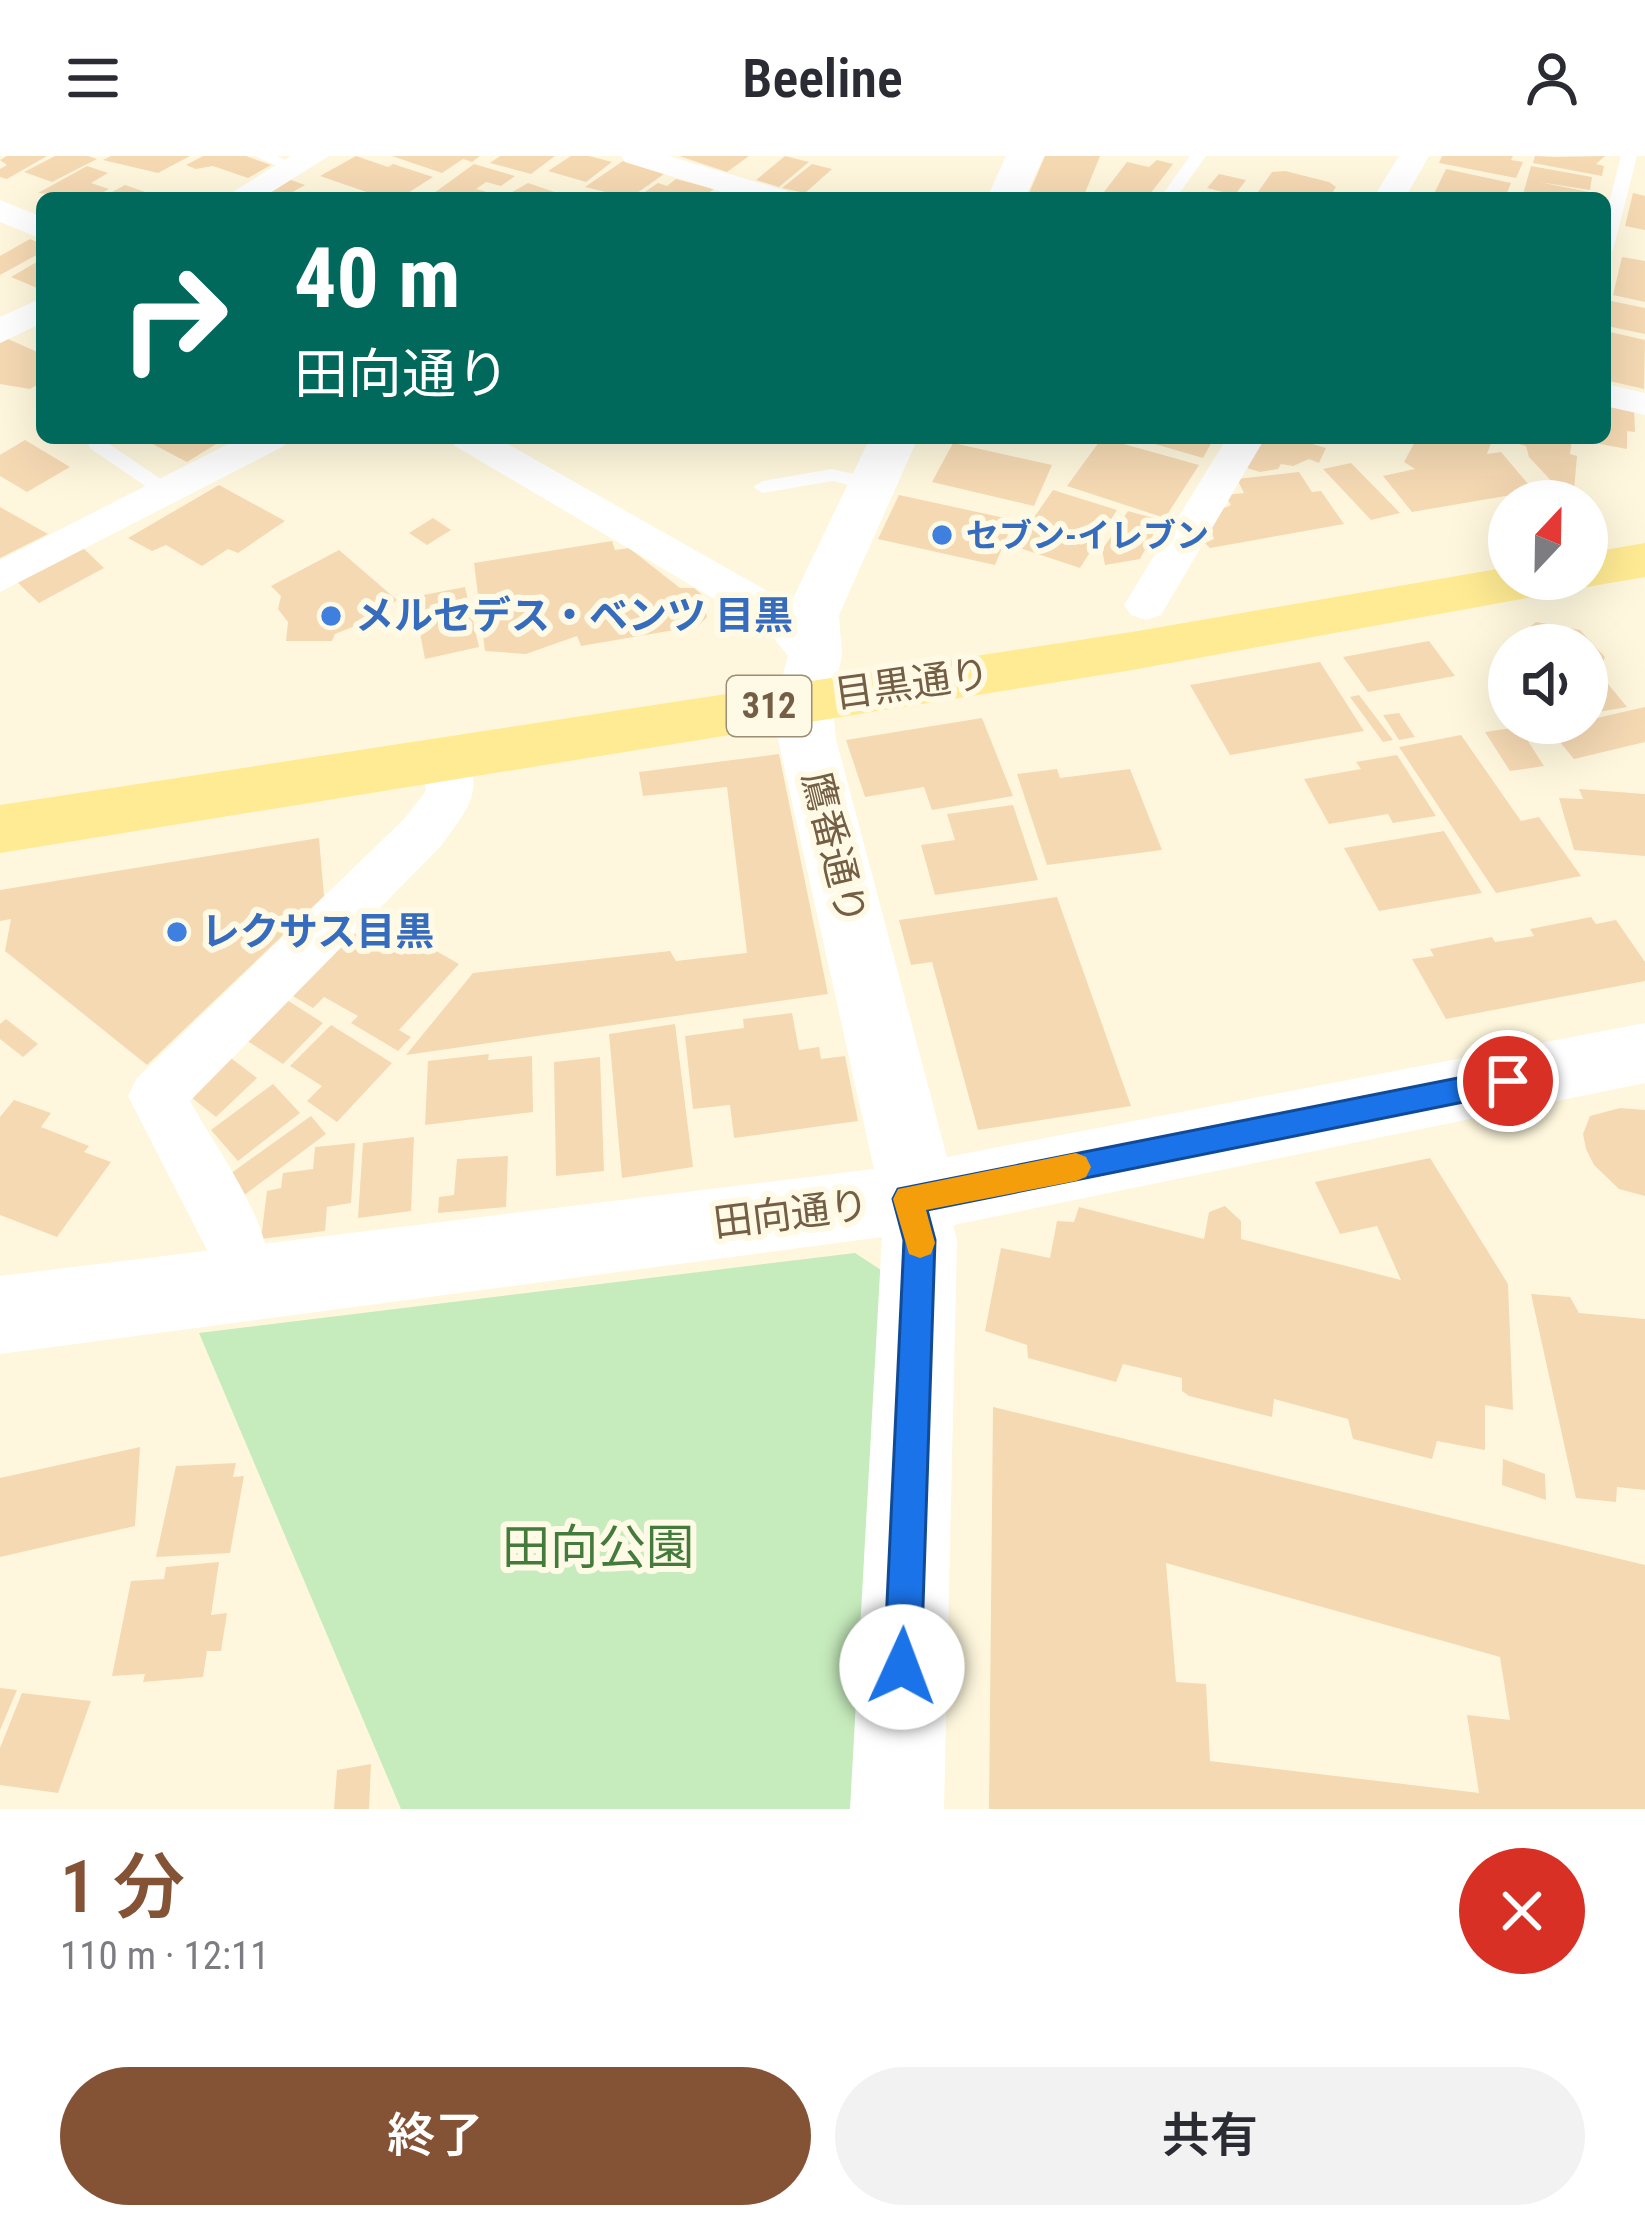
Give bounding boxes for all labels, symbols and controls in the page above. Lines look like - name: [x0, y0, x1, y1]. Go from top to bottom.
- icon: menu: [60, 45, 126, 111]
- icon: person: [1519, 45, 1585, 111]
- text: Beeline: [742, 47, 903, 110]
- text: 40 m: [294, 229, 461, 328]
- icon: right: [96, 240, 252, 396]
- text: 田向通り: [294, 343, 510, 406]
- north arrow: [1488, 480, 1608, 600]
- map controls: [1488, 480, 1608, 744]
- place label: セブン-イレブン: [966, 516, 1209, 555]
- marker: セブン-イレブン: [929, 522, 955, 548]
- place label: メルセデス・ベンツ 目黒: [355, 593, 793, 639]
- marker: メルセデス・ベンツ 目黒: [318, 603, 344, 629]
- button: sound: [1488, 624, 1608, 744]
- street label: 目黒通り: [832, 650, 992, 718]
- road number: 312: [727, 676, 811, 736]
- street label: 鷹番通り: [793, 767, 875, 929]
- place label: レクサス目黒: [201, 909, 434, 955]
- marker: レクサス目黒: [164, 919, 190, 945]
- pin: [1457, 1030, 1559, 1132]
- icon: arrive: [1475, 1048, 1541, 1114]
- street label: 田向通り: [711, 1182, 871, 1246]
- park label: 田向公園: [502, 1519, 694, 1576]
- position arrow: [839, 1604, 965, 1730]
- text: 1 分: [60, 1845, 185, 1930]
- button: close: [1459, 1848, 1585, 1974]
- text: 110 m · 12:11: [60, 1933, 270, 1979]
- button: 終了: [60, 2067, 811, 2205]
- button: 共有: [835, 2067, 1585, 2205]

